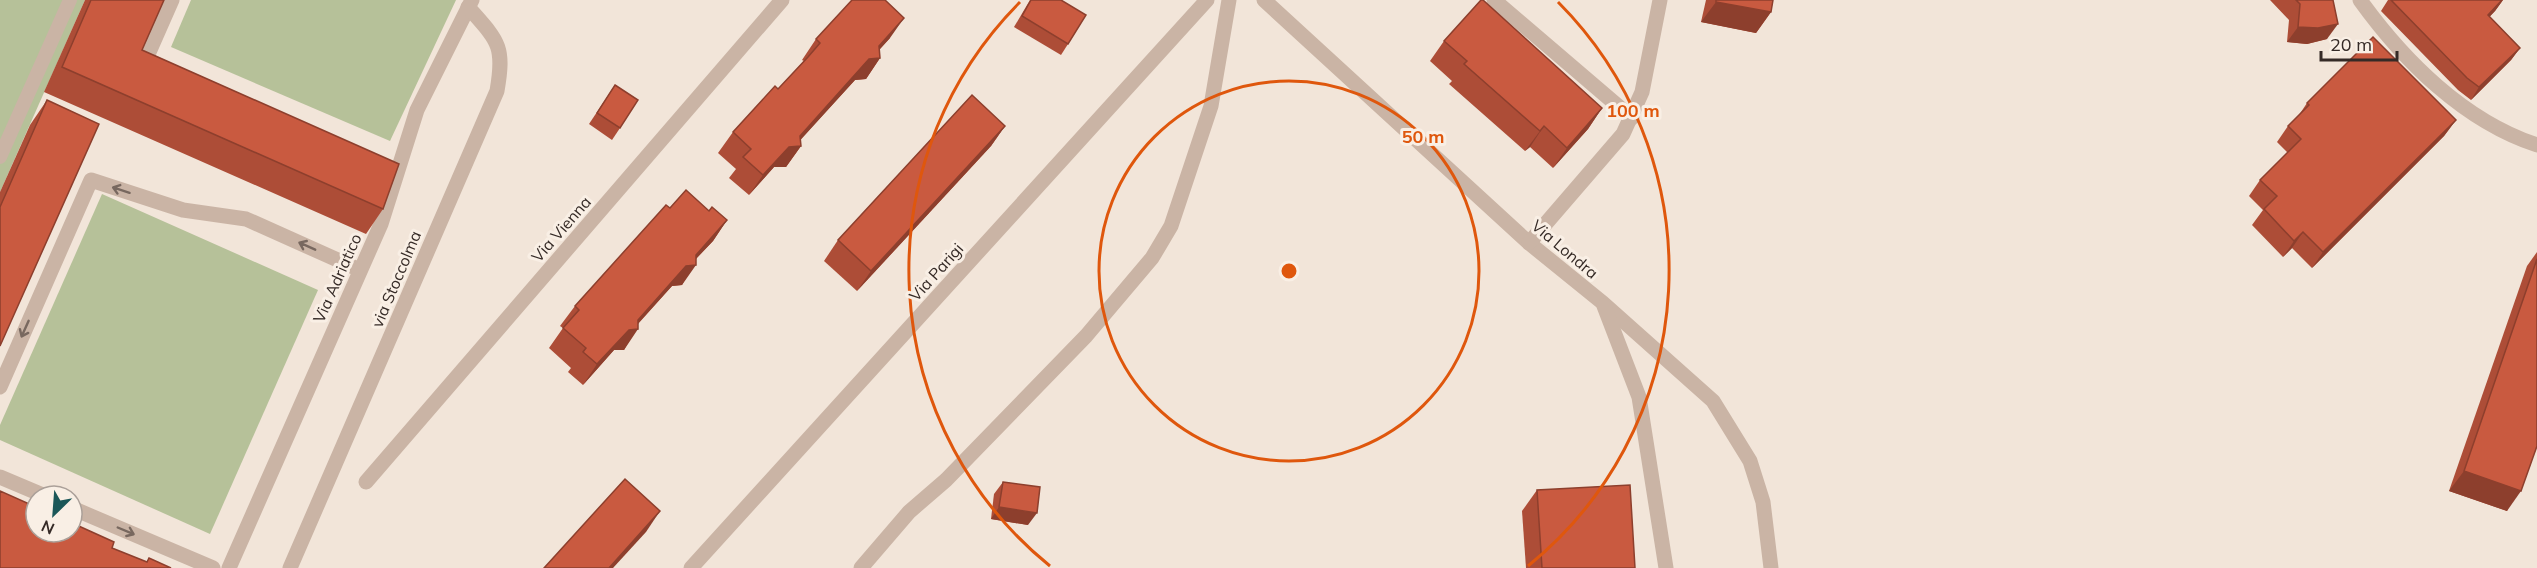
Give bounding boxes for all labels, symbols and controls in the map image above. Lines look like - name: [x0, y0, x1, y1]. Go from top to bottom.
- scale bar: [2321, 24, 2398, 62]
- text: 20 m: [2330, 33, 2372, 56]
- text: 100 m: [1606, 99, 1660, 122]
- text: 50 m: [1402, 125, 1444, 148]
- one-way arrow: [112, 183, 131, 194]
- street label: Via Vienna: [527, 192, 595, 266]
- street label: Via Londra: [1528, 215, 1602, 283]
- street label: via Stoccolma: [367, 228, 425, 330]
- street label: Via Adriatico: [308, 230, 366, 326]
- street label: Via Parigi: [905, 239, 967, 305]
- one-way arrow: [298, 240, 316, 251]
- centre of rings: [1279, 261, 1299, 281]
- one-way arrow: [19, 320, 30, 338]
- north arrow: [24, 484, 84, 544]
- text: N: [38, 516, 57, 539]
- one-way arrow: [116, 526, 134, 537]

